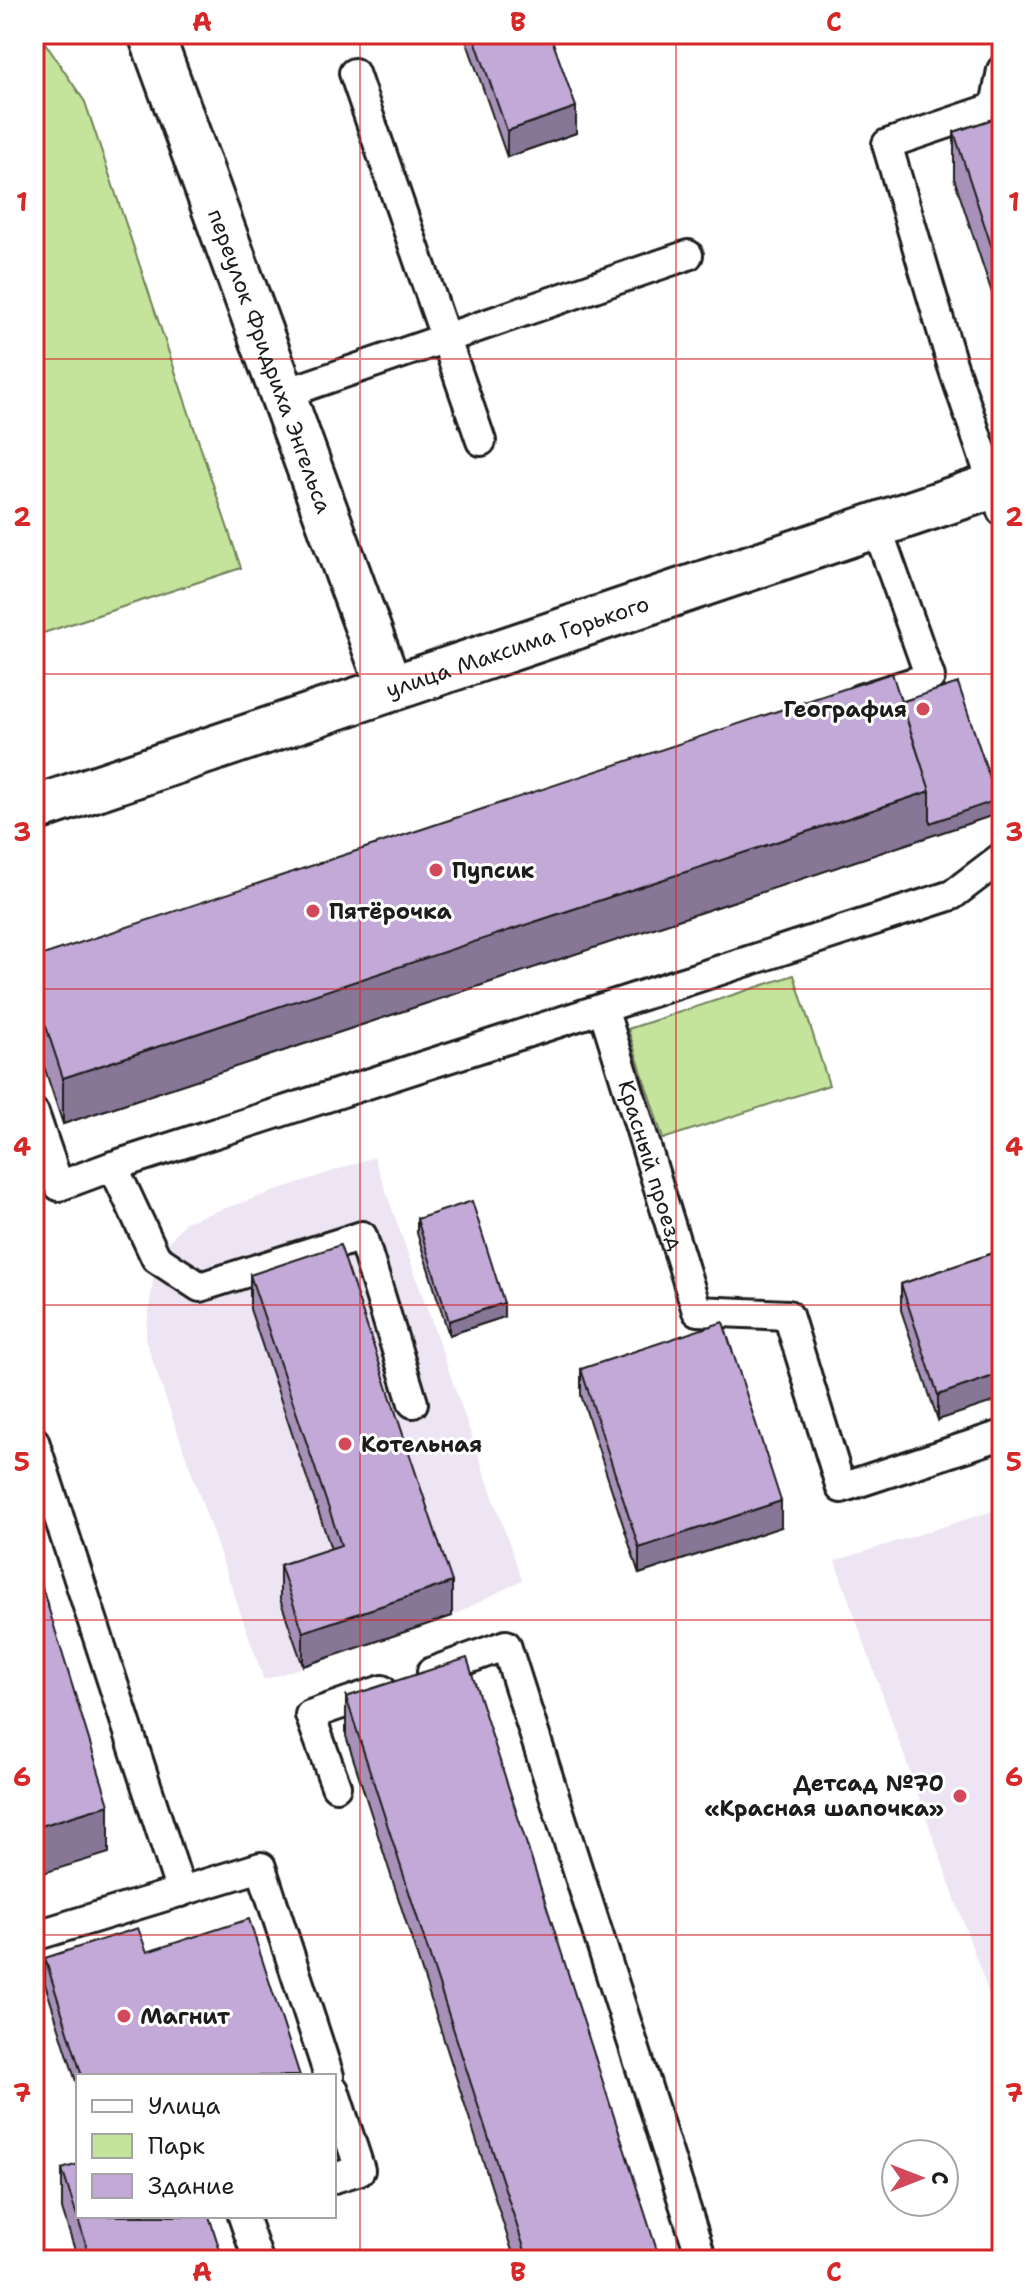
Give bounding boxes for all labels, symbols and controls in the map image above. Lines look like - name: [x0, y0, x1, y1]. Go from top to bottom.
- text: A: [192, 4, 212, 39]
- text: B: [510, 4, 526, 39]
- text: C: [826, 4, 842, 39]
- text: 1: [16, 184, 28, 219]
- text: 1: [1008, 184, 1020, 219]
- street label: переулок Фридриха Энгельса: [201, 205, 339, 517]
- text: 2: [13, 499, 31, 534]
- text: 2: [1005, 499, 1023, 534]
- street label: улица Максима Горького: [382, 589, 653, 704]
- place label: География: [784, 695, 907, 724]
- marker: География: [914, 700, 932, 718]
- text: 3: [13, 814, 31, 849]
- text: 3: [1005, 814, 1023, 849]
- place label: Пупсик: [452, 856, 535, 885]
- marker: Пупсик: [427, 861, 445, 879]
- place label: Пятёрочка: [329, 897, 452, 926]
- marker: Пятёрочка: [304, 902, 322, 920]
- street label: Красный проезд: [611, 1077, 691, 1254]
- text: 4: [13, 1129, 31, 1164]
- text: 4: [1005, 1129, 1023, 1164]
- place label: Котельная: [361, 1430, 482, 1459]
- marker: Котельная: [336, 1435, 354, 1453]
- text: 5: [14, 1444, 30, 1479]
- text: 5: [1006, 1444, 1022, 1479]
- text: 6: [13, 1759, 31, 1794]
- text: 6: [1005, 1759, 1023, 1794]
- place label: Детсад №70 «Красная шапочка»: [704, 1769, 944, 1823]
- marker: Детсад №70 «Красная шапочка»: [951, 1787, 969, 1805]
- place label: Магнит: [140, 2002, 231, 2031]
- marker: Магнит: [115, 2007, 133, 2025]
- legend: [76, 2074, 336, 2218]
- text: 7: [13, 2075, 31, 2110]
- text: 7: [1005, 2075, 1023, 2110]
- text: Улица: [148, 2090, 221, 2122]
- text: Парк: [148, 2130, 205, 2162]
- north arrow: [880, 2138, 960, 2218]
- text: Здание: [148, 2170, 235, 2202]
- text: С: [925, 2171, 954, 2185]
- text: A: [192, 2254, 212, 2289]
- text: B: [510, 2254, 526, 2289]
- text: C: [826, 2254, 842, 2289]

